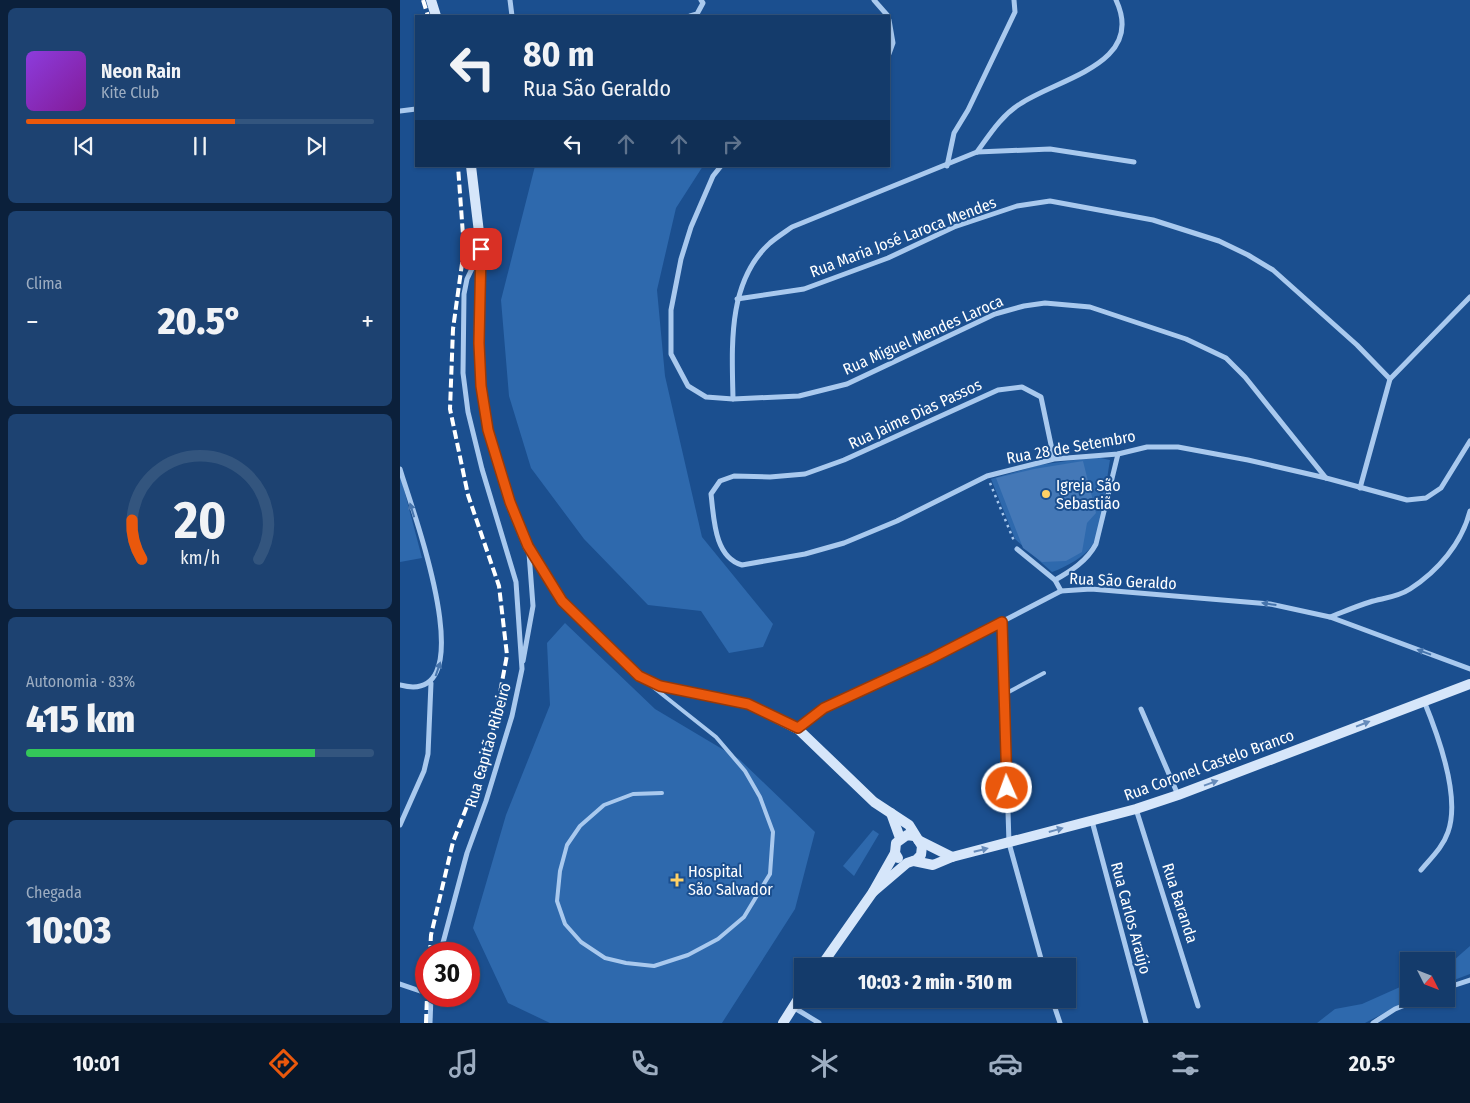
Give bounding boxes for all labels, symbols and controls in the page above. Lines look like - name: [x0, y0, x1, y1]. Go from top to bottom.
- text: 80 m: [523, 33, 595, 75]
- icon: left: [440, 35, 505, 100]
- text: Neon Rain: [101, 60, 181, 83]
- text: Rua São Geraldo: [523, 75, 671, 102]
- text: Kite Club: [101, 83, 159, 102]
- icon: left: [559, 130, 587, 158]
- icon: ahead: [612, 130, 640, 158]
- icon: ahead: [665, 130, 693, 158]
- icon: right: [718, 130, 746, 158]
- icon: previous: [70, 132, 98, 160]
- icon: pause: [186, 132, 214, 160]
- icon: next: [302, 132, 330, 160]
- street label: Rua Maria José Laroca Mendes: [807, 193, 999, 281]
- pin: [460, 228, 502, 270]
- icon: arrive: [467, 235, 495, 263]
- text: Clima: [26, 274, 62, 293]
- street label: Rua Miguel Mendes Laroca: [840, 291, 1006, 379]
- text: 20.5°: [158, 298, 242, 344]
- text: −: [26, 305, 39, 338]
- text: +: [361, 305, 374, 338]
- street label: Rua Jaime Dias Passos: [845, 375, 985, 453]
- street label: Rua 28 de Setembro: [1005, 426, 1137, 468]
- place label: Igreja São Sebastião: [1056, 476, 1121, 513]
- marker: Igreja São Sebastião: [1040, 488, 1052, 500]
- text: 20: [173, 489, 226, 552]
- one-way arrow: [408, 503, 416, 518]
- text: km/h: [180, 547, 220, 569]
- street label: Rua São Geraldo: [1069, 569, 1177, 593]
- one-way arrow: [1261, 600, 1277, 608]
- one-way arrow: [1416, 648, 1431, 656]
- one-way arrow: [435, 661, 442, 676]
- text: Autonomia · 83%: [26, 672, 135, 691]
- street label: Rua Capitão Ribeiro: [461, 680, 515, 810]
- text: 415 km: [26, 696, 135, 742]
- one-way arrow: [1356, 720, 1371, 728]
- street label: Rua Coronel Castelo Branco: [1121, 725, 1297, 805]
- position arrow: [980, 761, 1032, 813]
- one-way arrow: [1204, 779, 1219, 787]
- one-way arrow: [1048, 825, 1063, 833]
- one-way arrow: [973, 846, 988, 854]
- street label: Rua Carlos Araújo: [1107, 860, 1155, 976]
- street label: Rua Baranda: [1158, 861, 1202, 946]
- place label: Hospital São Salvador: [688, 862, 773, 899]
- marker: Hospital São Salvador: [670, 873, 684, 887]
- text: Chegada: [26, 883, 82, 902]
- text: 10:03: [26, 907, 111, 953]
- speed limit sign: 30: [415, 942, 480, 1007]
- north arrow: [1400, 952, 1455, 1008]
- map controls: [1400, 952, 1455, 1007]
- text: 10:03 · 2 min · 510 m: [858, 971, 1012, 994]
- icon: directions: [266, 1046, 301, 1081]
- icon: music: [446, 1046, 481, 1081]
- icon: phone: [627, 1046, 662, 1081]
- icon: climate: [807, 1046, 842, 1081]
- icon: car: [988, 1046, 1023, 1081]
- icon: filters: [1168, 1046, 1203, 1081]
- text: 10:01: [73, 1050, 120, 1077]
- text: 20.5°: [1349, 1050, 1397, 1077]

